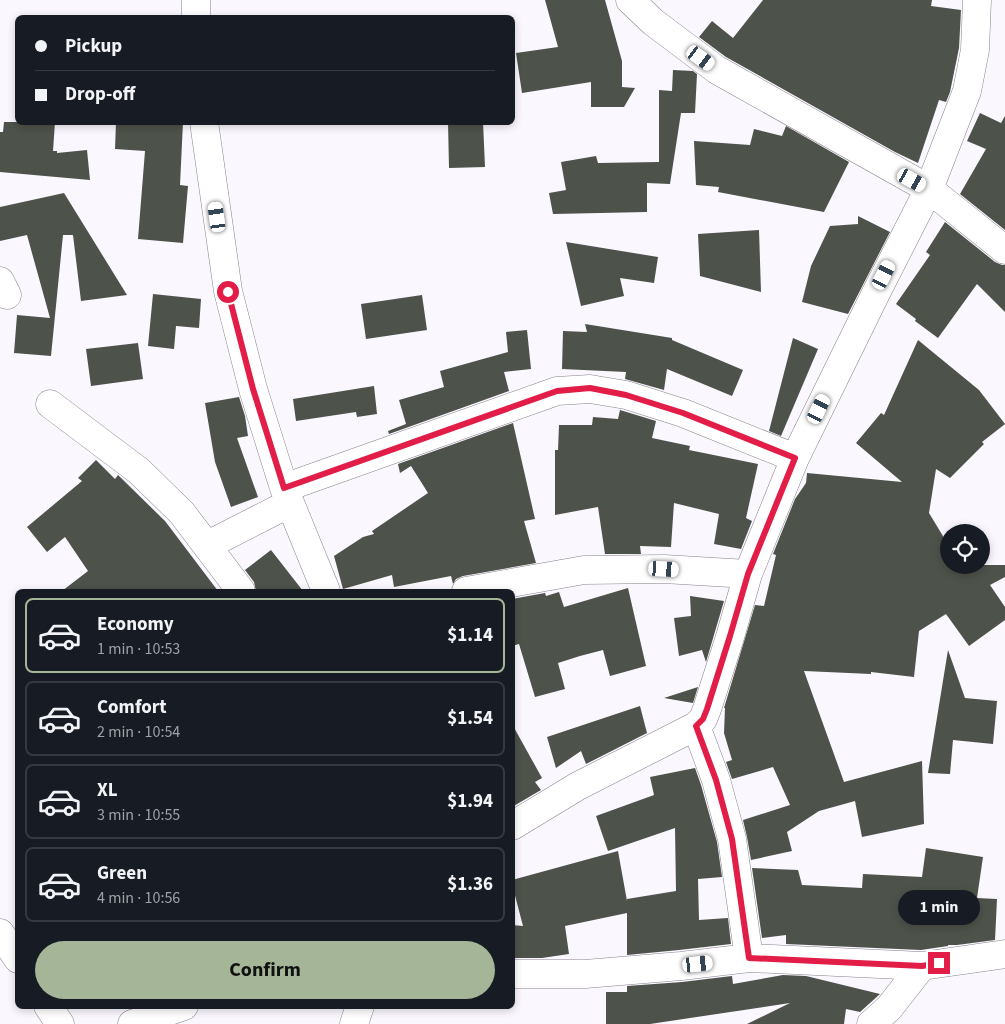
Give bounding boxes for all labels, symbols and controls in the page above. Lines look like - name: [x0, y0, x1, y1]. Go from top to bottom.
- text: Pickup: [65, 33, 122, 60]
- car: [684, 43, 717, 73]
- text: Drop-off: [65, 81, 135, 108]
- car: [895, 166, 928, 194]
- car: [207, 201, 226, 233]
- car: [870, 258, 897, 292]
- route start: [217, 281, 239, 303]
- car: [805, 392, 832, 426]
- map controls: [940, 524, 990, 574]
- button: locate: [940, 524, 990, 574]
- car: [648, 561, 679, 577]
- text: Economy: [97, 611, 174, 638]
- icon: car: [37, 613, 82, 658]
- text: $1.14: [447, 622, 493, 649]
- text: 1 min · 10:53: [97, 638, 180, 660]
- text: Comfort: [97, 694, 167, 721]
- icon: car: [37, 696, 82, 741]
- text: $1.54: [447, 705, 493, 732]
- text: 2 min · 10:54: [97, 721, 180, 743]
- text: XL: [97, 777, 118, 804]
- icon: car: [37, 779, 82, 824]
- text: $1.94: [447, 788, 493, 815]
- text: 3 min · 10:55: [97, 804, 180, 826]
- text: Green: [97, 860, 147, 887]
- icon: car: [37, 862, 82, 907]
- text: $1.36: [447, 871, 493, 898]
- text: 4 min · 10:56: [97, 887, 180, 909]
- callout: 1 min: [898, 890, 980, 926]
- text: 1 min: [920, 896, 958, 918]
- button: Confirm: [35, 941, 495, 999]
- route end: [928, 952, 950, 974]
- car: [682, 955, 713, 973]

